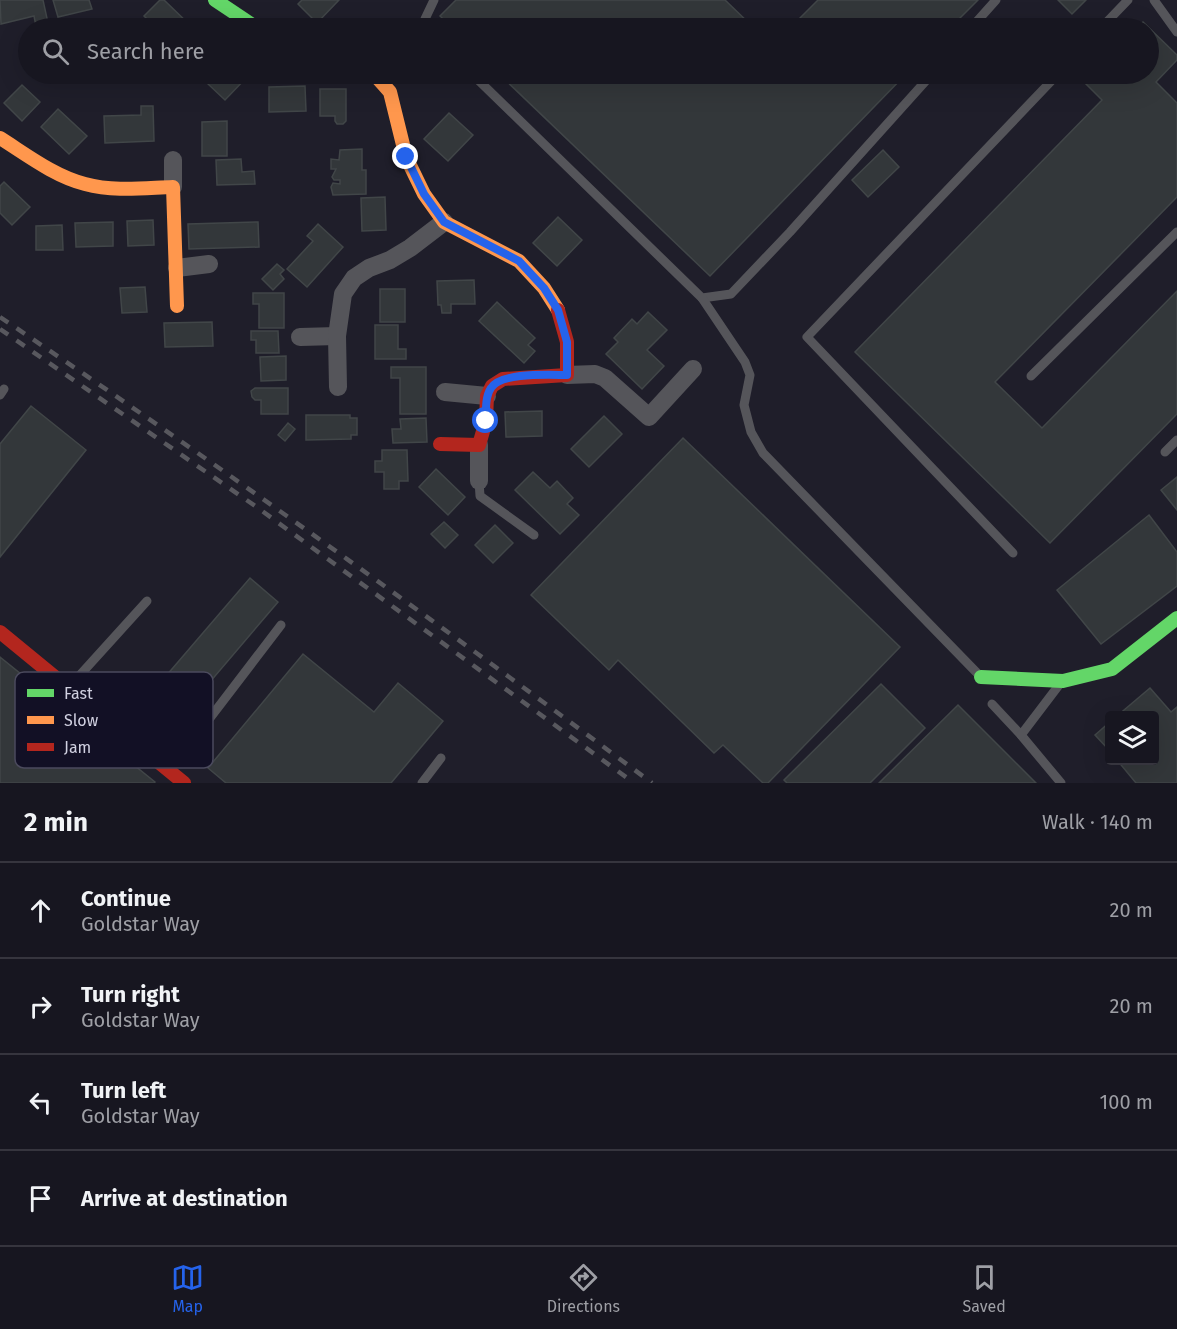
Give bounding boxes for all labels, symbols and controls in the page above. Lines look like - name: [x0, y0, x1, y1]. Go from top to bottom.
- search box: [18, 18, 1159, 84]
- icon: search: [39, 35, 72, 68]
- text: Search here: [87, 38, 205, 65]
- route end: [392, 143, 418, 169]
- route start: [472, 407, 498, 433]
- legend: [15, 672, 213, 768]
- text: Fast: [64, 684, 93, 703]
- text: Slow: [64, 711, 99, 730]
- map controls: [1105, 711, 1159, 765]
- button: layers: [1105, 711, 1159, 765]
- text: Jam: [64, 738, 91, 757]
- text: 2 min: [24, 807, 88, 838]
- text: Walk · 140 m: [1042, 810, 1153, 834]
- text: Continue: [81, 885, 171, 912]
- icon: ahead: [24, 894, 57, 927]
- text: 20 m: [1110, 898, 1153, 922]
- text: Goldstar Way: [81, 912, 200, 936]
- text: Turn right: [81, 981, 180, 1008]
- icon: right: [24, 990, 57, 1023]
- text: 20 m: [1110, 994, 1153, 1018]
- text: Goldstar Way: [81, 1008, 200, 1032]
- text: Turn left: [81, 1077, 166, 1104]
- icon: left: [24, 1086, 57, 1119]
- text: 100 m: [1100, 1090, 1153, 1114]
- text: Goldstar Way: [81, 1104, 200, 1128]
- icon: arrive: [24, 1182, 57, 1215]
- text: Arrive at destination: [81, 1185, 288, 1212]
- tab: Map: [171, 1261, 204, 1316]
- tab: Directions: [547, 1261, 620, 1316]
- tab: Saved: [962, 1261, 1006, 1316]

